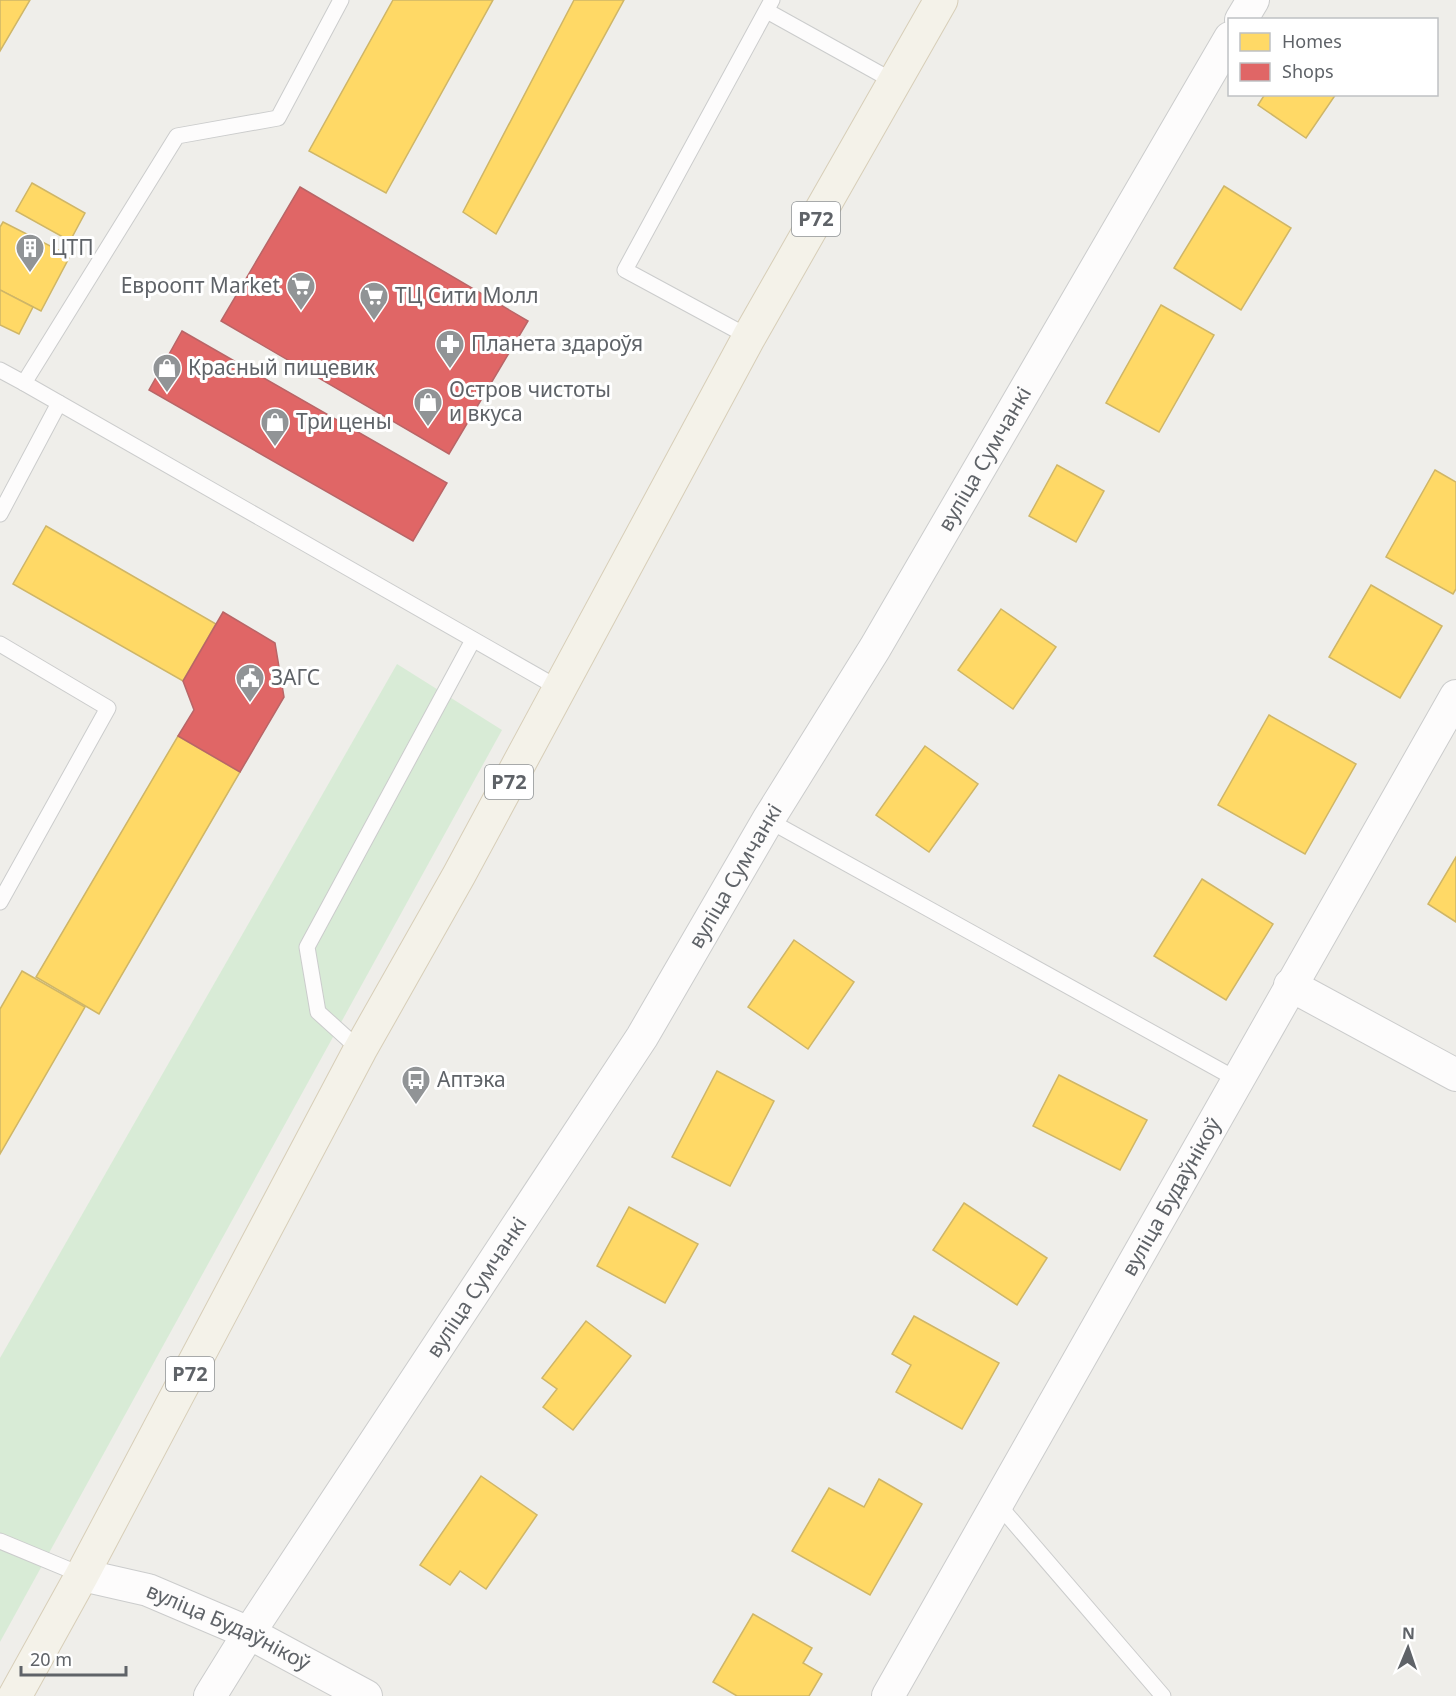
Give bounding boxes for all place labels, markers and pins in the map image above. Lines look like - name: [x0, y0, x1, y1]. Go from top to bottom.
- building icon: ЦТП: [14, 232, 46, 274]
- place label: ЦТП: [51, 233, 94, 261]
- supermarket icon: Евроопт Market: [285, 270, 317, 312]
- place label: Евроопт Market: [121, 271, 280, 299]
- supermarket icon: ТЦ Сити Молл: [358, 280, 390, 322]
- place label: ТЦ Сити Молл: [395, 281, 539, 309]
- pharmacy icon: Планета здароўя: [434, 328, 466, 370]
- place label: Планета здароўя: [471, 329, 643, 357]
- shop icon: Красный пищевик: [151, 352, 183, 394]
- place label: Красный пищевик: [188, 353, 375, 381]
- place label: Остров чистоты и вкуса: [449, 375, 611, 427]
- shop icon: Остров чистоты и вкуса: [412, 386, 444, 428]
- shop icon: Три цены: [259, 406, 291, 448]
- place label: Три цены: [296, 407, 392, 435]
- public building icon: ЗАГС: [234, 662, 266, 704]
- place label: ЗАГС: [271, 663, 320, 691]
- bus stop icon: Аптэка: [400, 1064, 432, 1106]
- place label: Аптэка: [437, 1065, 506, 1093]

